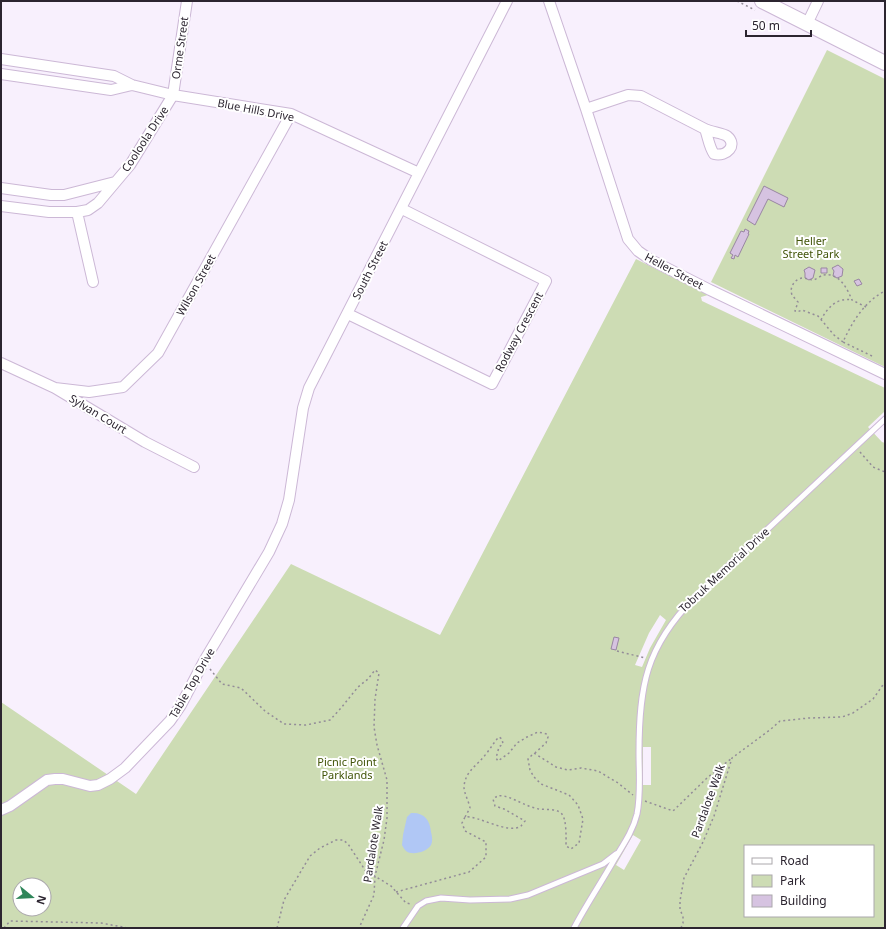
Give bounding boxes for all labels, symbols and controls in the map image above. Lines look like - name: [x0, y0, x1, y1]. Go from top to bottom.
- scale bar: [746, 12, 811, 38]
- street label: Orme Street: [168, 16, 191, 80]
- text: 50 m: [752, 17, 780, 34]
- street label: Blue Hills Drive: [216, 95, 296, 124]
- street label: Cooloola Drive: [118, 103, 171, 174]
- park label: Heller Street Park: [783, 233, 840, 261]
- street label: South Street: [348, 238, 391, 302]
- street label: Heller Street: [642, 249, 706, 292]
- street label: Wilson Street: [172, 251, 219, 318]
- street label: Rodway Crescent: [491, 289, 546, 374]
- street label: Sylvan Court: [67, 390, 130, 437]
- street label: Tobruk Memorial Drive: [675, 524, 772, 616]
- street label: Table Top Drive: [165, 645, 218, 721]
- park label: Picnic Point Parklands: [317, 754, 377, 782]
- street label: Pardalote Walk: [687, 762, 728, 840]
- street label: Pardalote Walk: [359, 804, 386, 883]
- legend: [744, 845, 874, 917]
- text: Road: [780, 852, 809, 869]
- text: Park: [780, 872, 806, 889]
- north arrow: [12, 877, 52, 917]
- text: Building: [780, 892, 827, 909]
- text: N: [33, 894, 51, 907]

